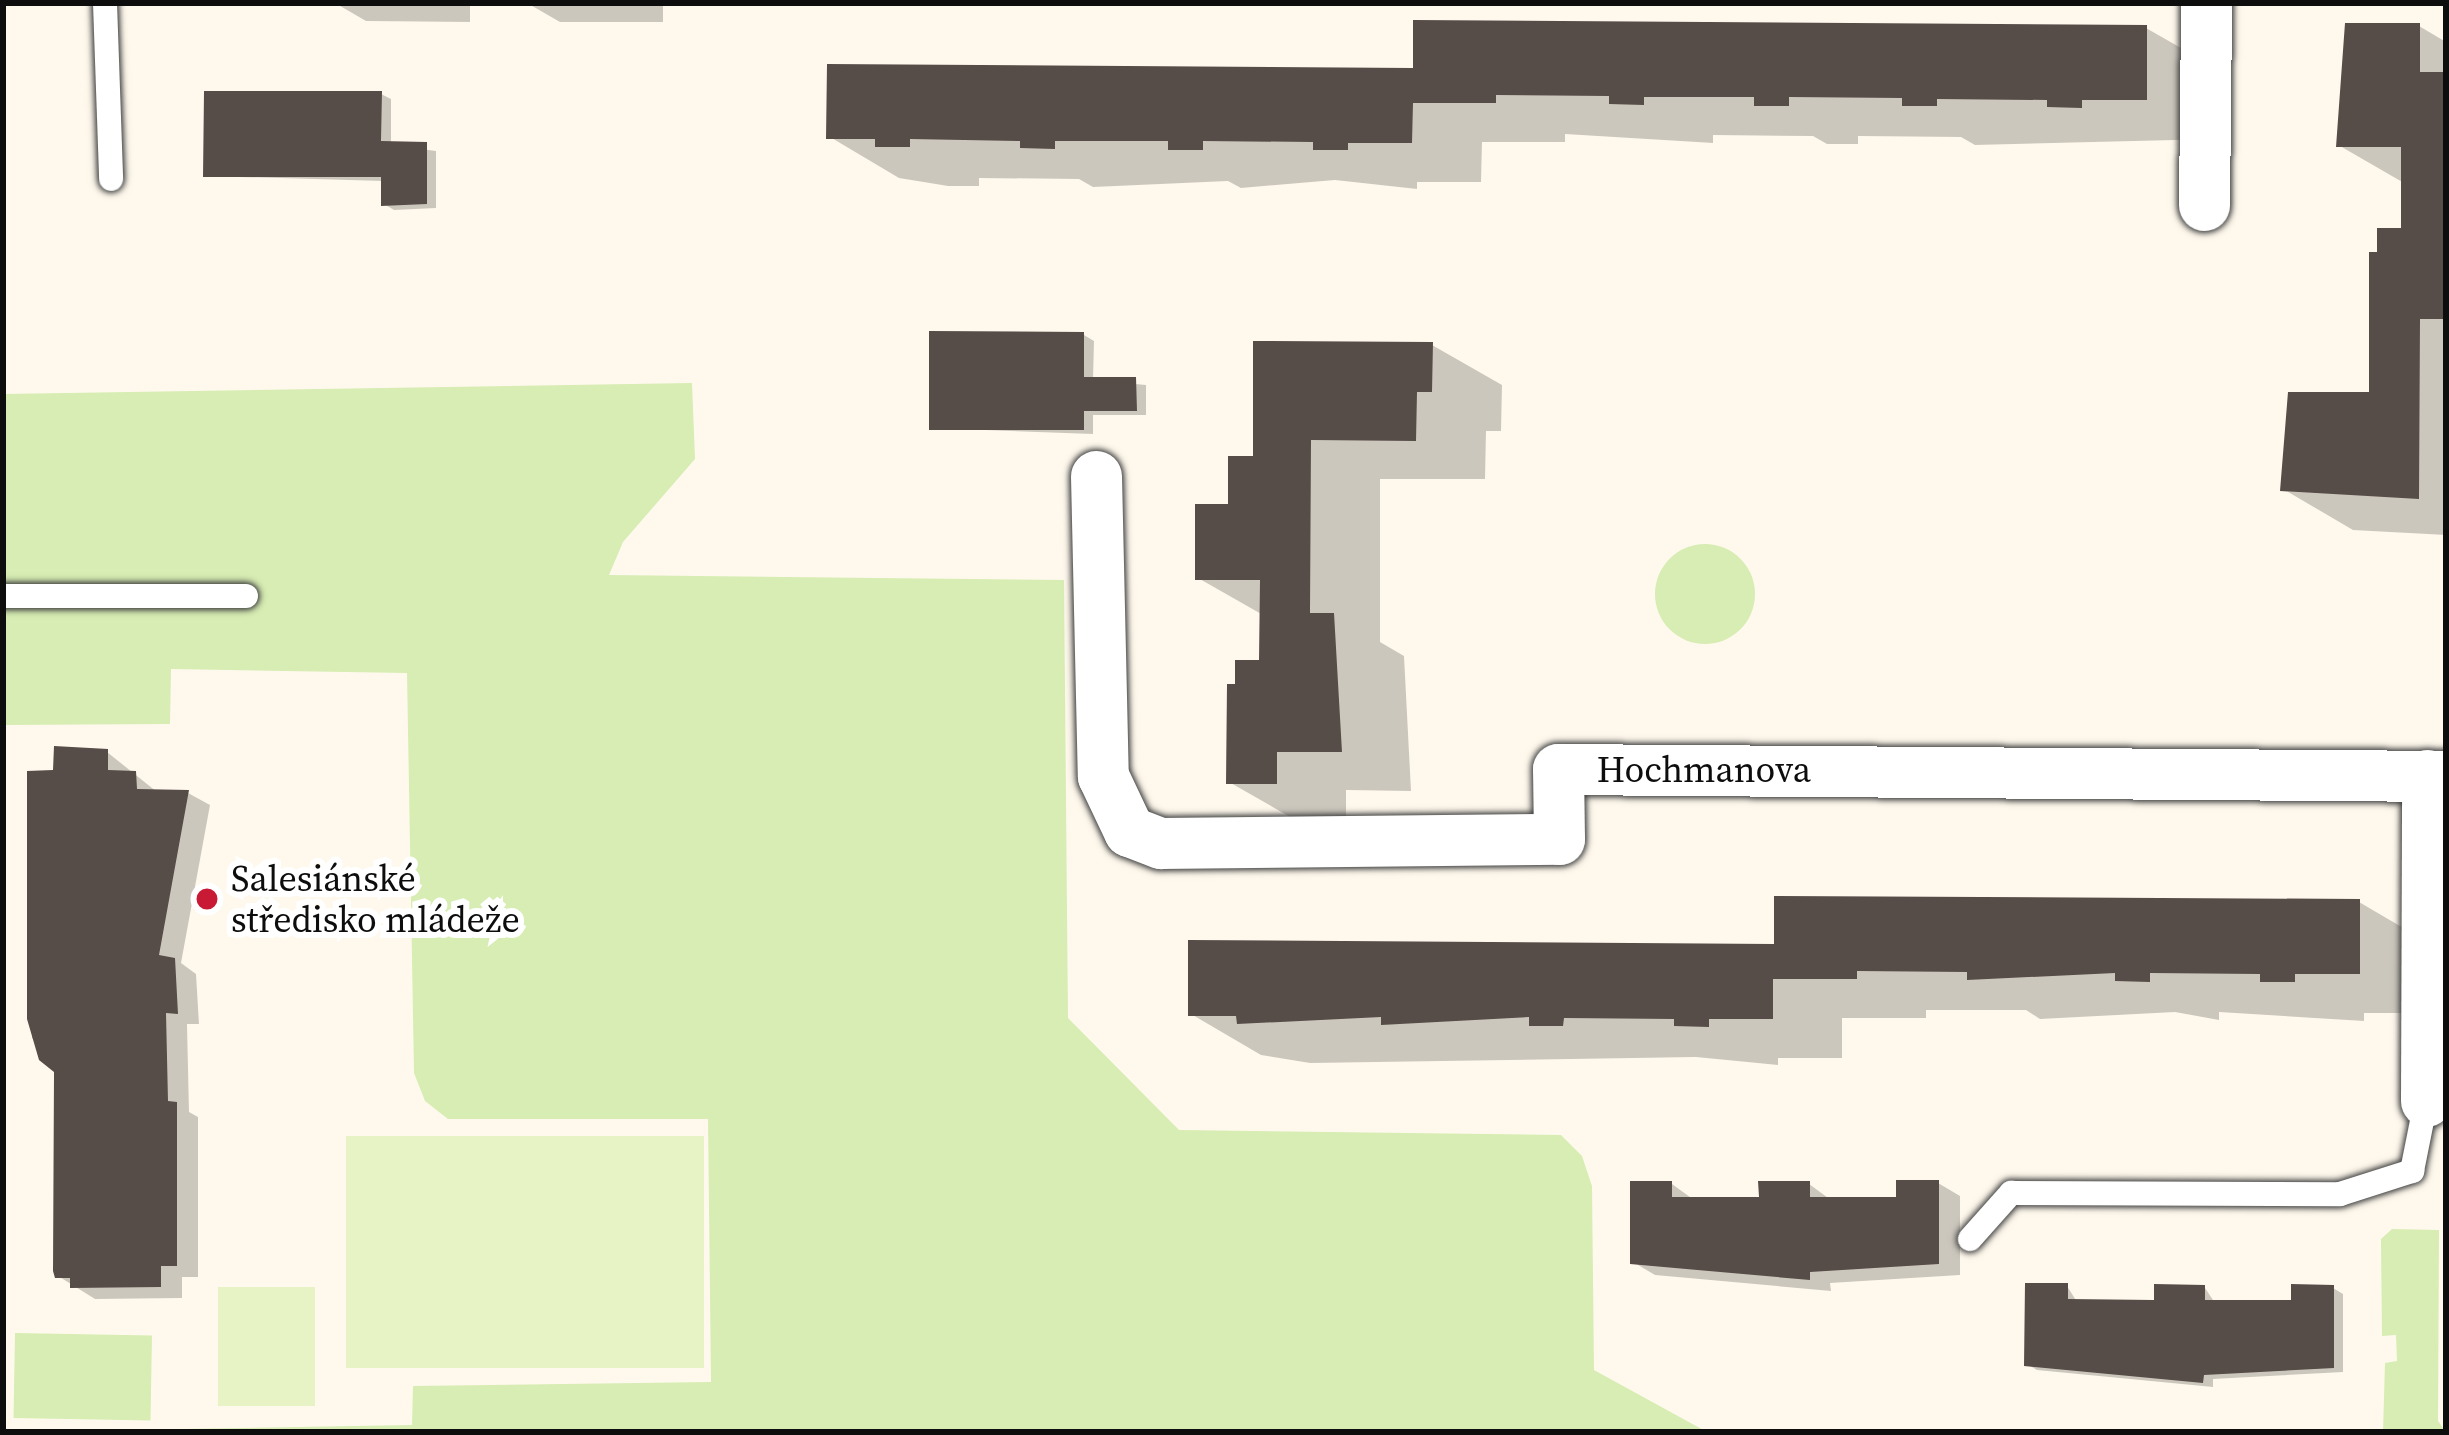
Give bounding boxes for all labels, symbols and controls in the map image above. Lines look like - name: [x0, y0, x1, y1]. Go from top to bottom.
- street label: Hochmanova: [1597, 748, 1811, 792]
- place label: Salesiánské středisko mládeže: [231, 856, 520, 941]
- marker: Salesiánské středisko mládeže: [194, 886, 220, 912]

